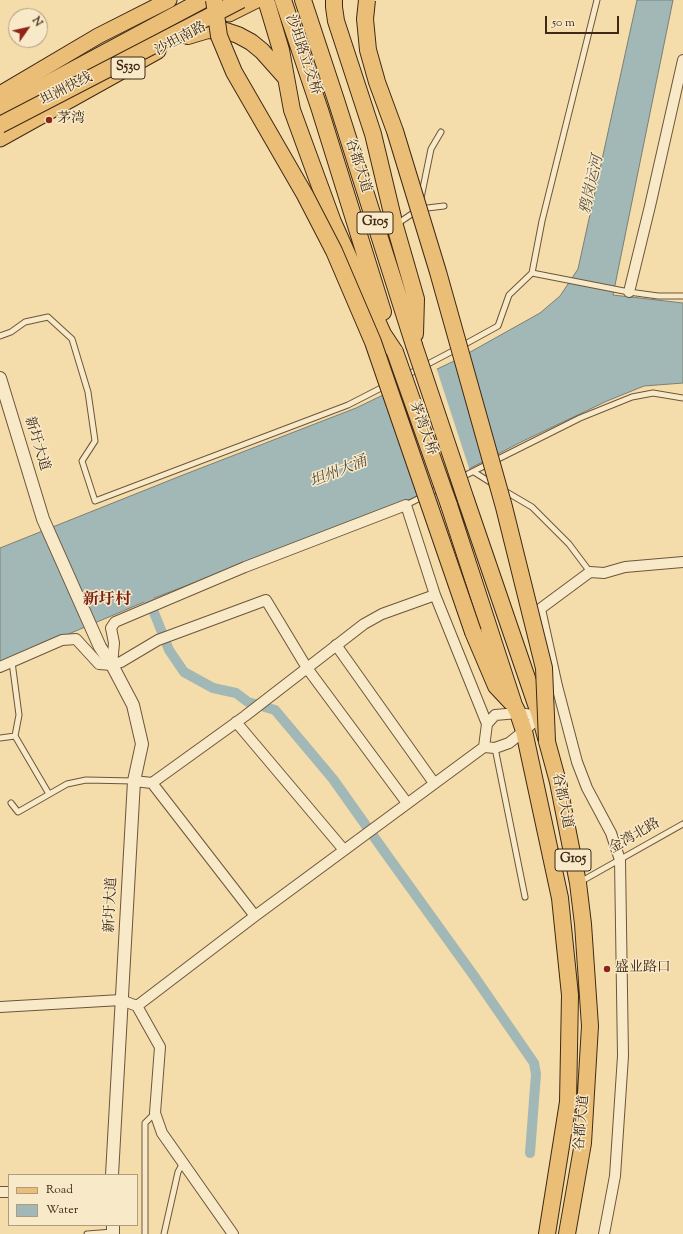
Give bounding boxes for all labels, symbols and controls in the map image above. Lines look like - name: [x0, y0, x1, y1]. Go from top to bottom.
- north arrow: [8, 8, 48, 48]
- scale bar: [547, 8, 621, 34]
- street label: 沙坦路立交桥: [280, 13, 324, 97]
- text: N: [28, 14, 46, 30]
- text: 50 m: [552, 14, 575, 32]
- street label: 沙坦南路: [152, 19, 210, 61]
- road number: S530: [111, 57, 145, 79]
- street label: 坦洲快线: [38, 70, 96, 110]
- place label: 茅湾: [57, 112, 85, 128]
- marker: 茅湾: [44, 115, 54, 125]
- street label: 谷都大道: [340, 137, 374, 195]
- water label: 鸦岗运河: [577, 154, 609, 216]
- road number: G105: [357, 212, 393, 234]
- street label: 茅湾大桥: [405, 400, 439, 458]
- street label: 新圩大道: [20, 415, 52, 473]
- water label: 坦州大涌: [308, 453, 370, 493]
- district label: 新圩村: [83, 591, 131, 611]
- street label: 谷都大道: [547, 772, 575, 830]
- street label: 金湾北路: [607, 816, 663, 858]
- road number: G105: [555, 849, 591, 871]
- street label: 新圩大道: [102, 877, 122, 933]
- place label: 盛业路口: [615, 961, 671, 977]
- marker: 盛业路口: [602, 964, 612, 974]
- street label: 谷都大道: [572, 1094, 594, 1152]
- legend: [8, 1174, 138, 1226]
- text: Road: [46, 1181, 73, 1199]
- text: Water: [46, 1201, 78, 1219]

